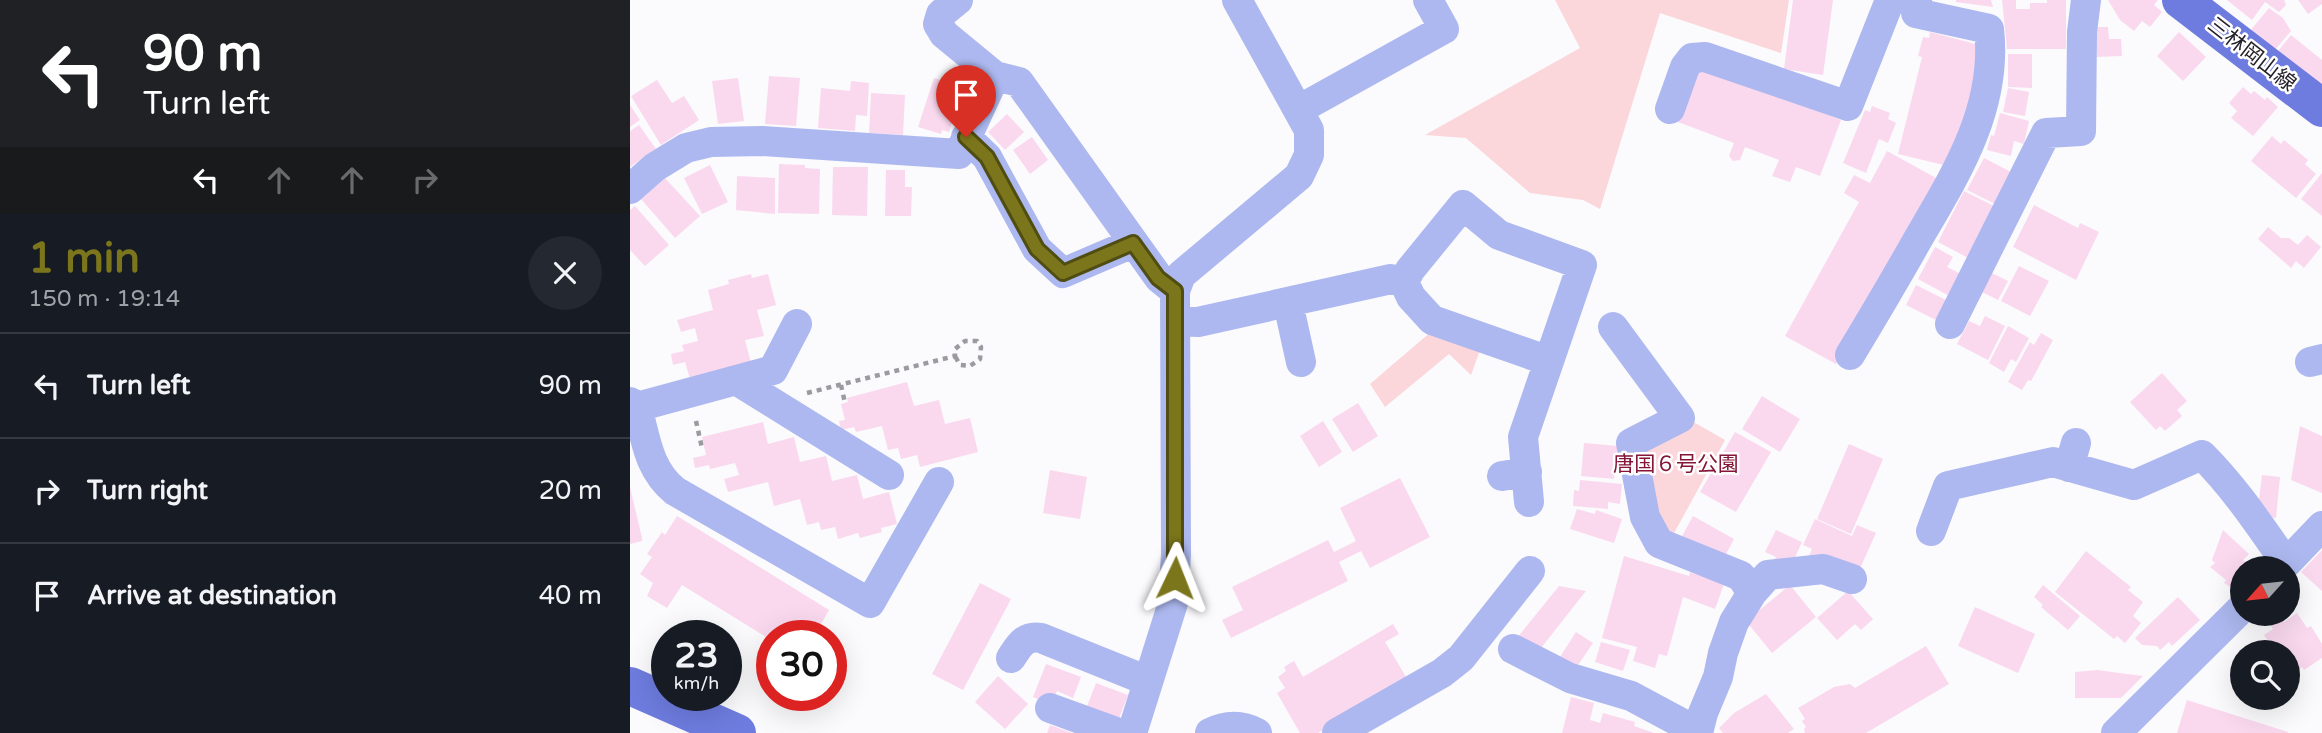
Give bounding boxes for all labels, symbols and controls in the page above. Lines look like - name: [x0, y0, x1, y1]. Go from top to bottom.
- street label: 三林岡山線: [2203, 12, 2301, 97]
- text: 90 m: [143, 25, 262, 84]
- icon: left: [28, 28, 119, 119]
- pin: [936, 65, 996, 137]
- icon: arrive: [947, 76, 985, 114]
- text: Turn left: [143, 85, 270, 123]
- icon: left: [187, 161, 225, 199]
- icon: ahead: [260, 161, 298, 199]
- icon: ahead: [333, 161, 371, 199]
- icon: right: [406, 161, 444, 199]
- text: 1 min: [28, 233, 140, 284]
- button: close: [528, 236, 602, 310]
- text: 150 m · 19:14: [28, 285, 180, 313]
- icon: left: [28, 367, 66, 405]
- text: Turn left: [87, 370, 190, 401]
- text: 90 m: [539, 370, 602, 401]
- park label: 唐国６号公園: [1613, 452, 1739, 477]
- icon: right: [28, 472, 66, 510]
- text: Turn right: [87, 475, 208, 506]
- text: 20 m: [539, 475, 602, 506]
- position arrow: [1138, 541, 1212, 615]
- north arrow: [2230, 556, 2300, 626]
- map controls: [2230, 556, 2300, 710]
- icon: arrive: [28, 577, 66, 615]
- text: Arrive at destination: [87, 580, 337, 611]
- text: 40 m: [539, 580, 602, 611]
- speed limit sign: 30: [756, 620, 847, 711]
- text: 23: [675, 635, 718, 677]
- button: search: [2230, 640, 2300, 710]
- text: km/h: [674, 672, 719, 694]

